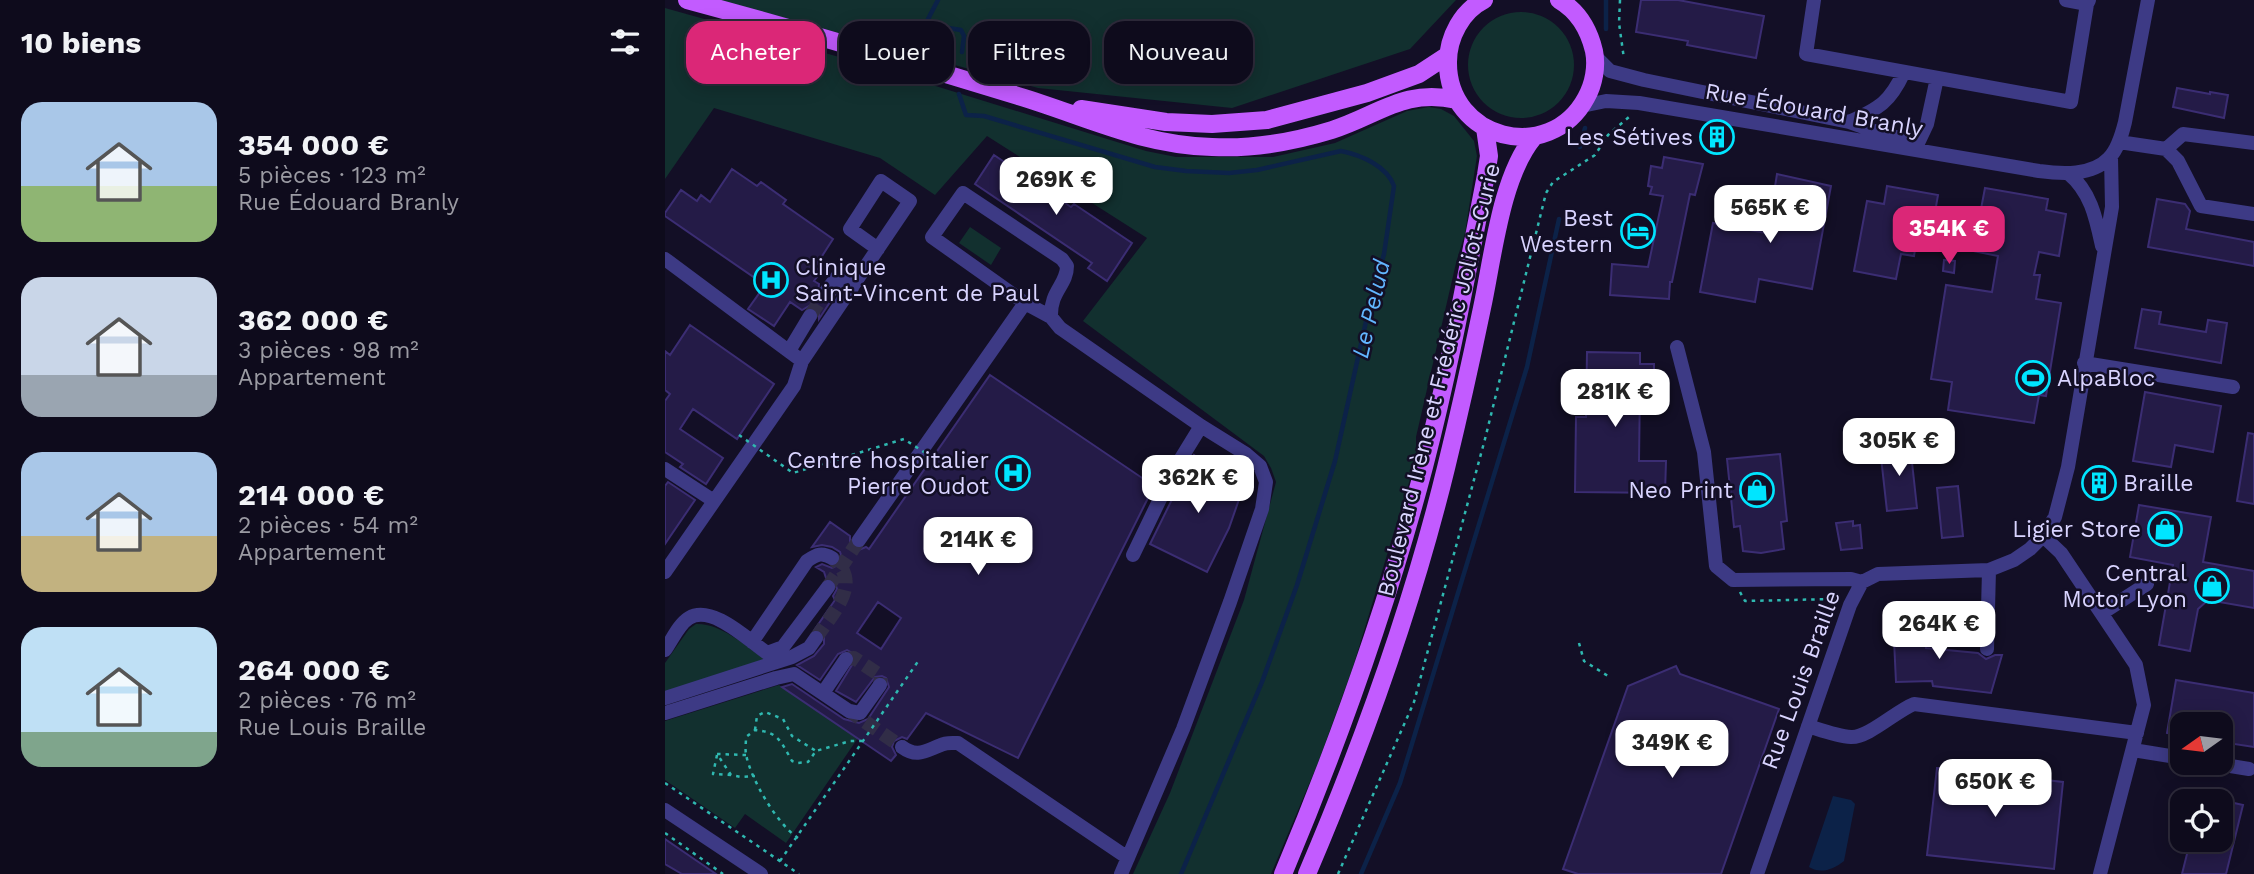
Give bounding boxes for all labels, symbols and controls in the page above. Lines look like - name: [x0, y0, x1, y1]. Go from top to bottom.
- chip: Acheter: [686, 21, 825, 84]
- chip: Louer: [839, 21, 954, 84]
- chip: Filtres: [968, 21, 1090, 84]
- chip: Nouveau: [1104, 21, 1253, 84]
- icon: filters: [606, 23, 644, 61]
- text: 10 biens: [21, 25, 141, 60]
- street label: Rue Édouard Branly: [1703, 78, 1925, 143]
- building icon: Les Sétives: [1698, 118, 1736, 156]
- place label: Les Sétives: [1566, 124, 1693, 151]
- text: 354 000 €: [238, 127, 389, 162]
- icon: home: [77, 130, 161, 214]
- pin: 269K €: [999, 158, 1113, 217]
- street label: Boulevard Irène et Frédéric Joliot-Curie: [1372, 161, 1506, 599]
- text: 5 pièces · 123 m²: [238, 162, 426, 189]
- text: 269K €: [1016, 166, 1096, 193]
- pin: 565K €: [1713, 186, 1827, 245]
- text: Rue Édouard Branly: [238, 189, 459, 216]
- text: 565K €: [1730, 194, 1810, 221]
- place label: Best Western: [1520, 205, 1613, 258]
- pin: 354K €: [1892, 206, 2006, 266]
- hotel icon: Best Western: [1619, 212, 1657, 250]
- text: 354K €: [1909, 215, 1989, 242]
- place label: Clinique Saint-Vincent de Paul: [795, 254, 1039, 307]
- water label: Le Pelud: [1346, 256, 1396, 361]
- hospital icon: Clinique Saint-Vincent de Paul: [752, 261, 790, 299]
- text: 362 000 €: [238, 302, 388, 337]
- icon: home: [77, 305, 161, 389]
- text: 3 pièces · 98 m²: [238, 337, 419, 364]
- sports icon: AlpaBloc: [2014, 359, 2052, 397]
- text: Appartement: [238, 364, 386, 391]
- place label: AlpaBloc: [2057, 365, 2155, 392]
- pin: 281K €: [1558, 370, 1672, 429]
- text: 281K €: [1577, 378, 1653, 405]
- pin: 305K €: [1842, 419, 1956, 478]
- text: 305K €: [1859, 427, 1939, 454]
- place label: Centre hospitalier Pierre Oudot: [787, 447, 989, 500]
- hospital icon: Centre hospitalier Pierre Oudot: [994, 454, 1032, 492]
- pin: 362K €: [1141, 456, 1255, 515]
- text: 362K €: [1158, 464, 1238, 491]
- building icon: Braille: [2080, 464, 2118, 502]
- place label: Braille: [2123, 470, 2194, 497]
- shop icon: Neo Print: [1738, 471, 1776, 509]
- text: 214 000 €: [238, 477, 384, 512]
- place label: Neo Print: [1628, 477, 1733, 504]
- icon: home: [77, 480, 161, 564]
- shop icon: Ligier Store: [2146, 510, 2184, 548]
- text: 2 pièces · 54 m²: [238, 512, 418, 539]
- place label: Ligier Store: [2012, 516, 2141, 543]
- pin: 214K €: [921, 518, 1035, 577]
- text: 214K €: [939, 526, 1017, 553]
- text: Appartement: [238, 539, 386, 566]
- place label: Central Motor Lyon: [2062, 560, 2187, 613]
- shop icon: Central Motor Lyon: [2193, 567, 2231, 605]
- street label: Rue Louis Braille: [1756, 587, 1846, 773]
- pin: 264K €: [1882, 602, 1996, 661]
- text: 264K €: [1898, 610, 1980, 637]
- text: 264 000 €: [238, 652, 390, 687]
- icon: home: [77, 655, 161, 739]
- text: 2 pièces · 76 m²: [238, 687, 416, 714]
- north arrow: [2170, 712, 2233, 775]
- map controls: [2170, 712, 2233, 852]
- text: Rue Louis Braille: [238, 714, 426, 741]
- pin: 349K €: [1615, 720, 1729, 780]
- text: 349K €: [1631, 729, 1713, 756]
- pin: 650K €: [1938, 760, 2052, 819]
- text: 650K €: [1955, 768, 2035, 795]
- button: locate: [2170, 789, 2233, 852]

